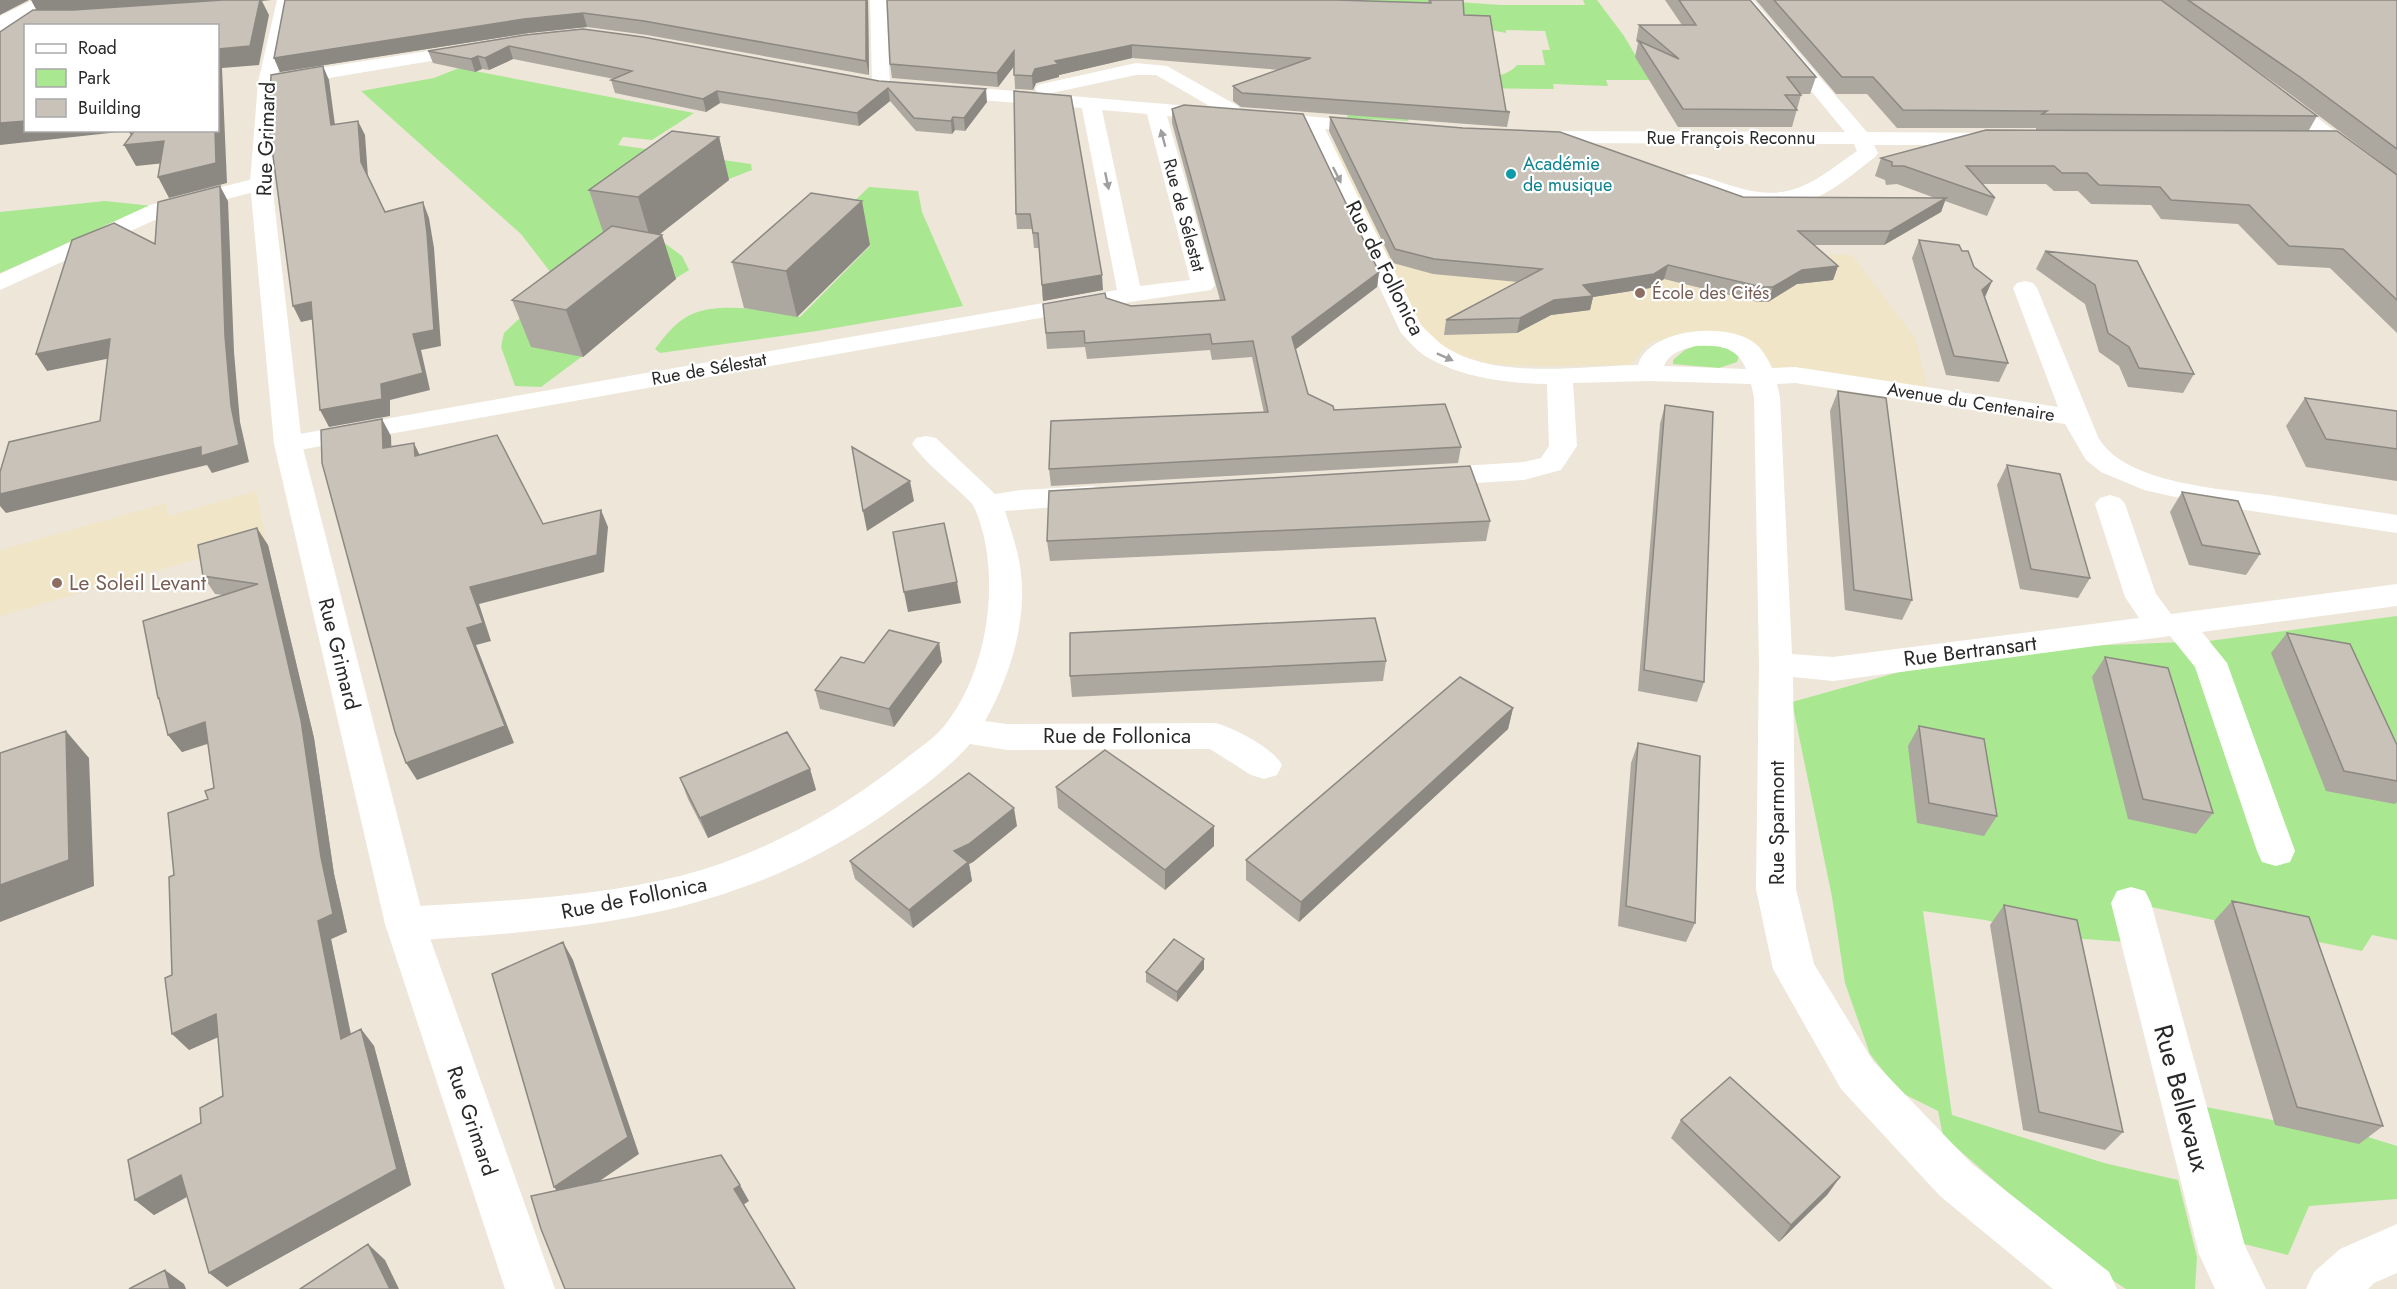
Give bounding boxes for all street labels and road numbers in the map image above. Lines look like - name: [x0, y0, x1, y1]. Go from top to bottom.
- street label: Rue Grimard: [249, 81, 283, 197]
- street label: Rue François Reconnu: [1646, 125, 1816, 151]
- street label: Rue de Sélestat: [1156, 155, 1212, 275]
- street label: Rue de Follonica: [1338, 195, 1432, 341]
- street label: Rue de Sélestat: [650, 346, 769, 392]
- street label: Avenue du Centenaire: [1885, 376, 2057, 428]
- street label: Rue Grimard: [311, 595, 367, 713]
- street label: Rue Bertransart: [1902, 628, 2038, 674]
- street label: Rue de Follonica: [1043, 721, 1191, 751]
- street label: Rue Sparmont: [1762, 761, 1792, 885]
- street label: Rue de Follonica: [558, 869, 710, 927]
- street label: Rue Bellevaux: [2144, 1020, 2220, 1176]
- street label: Rue Grimard: [439, 1062, 505, 1180]

